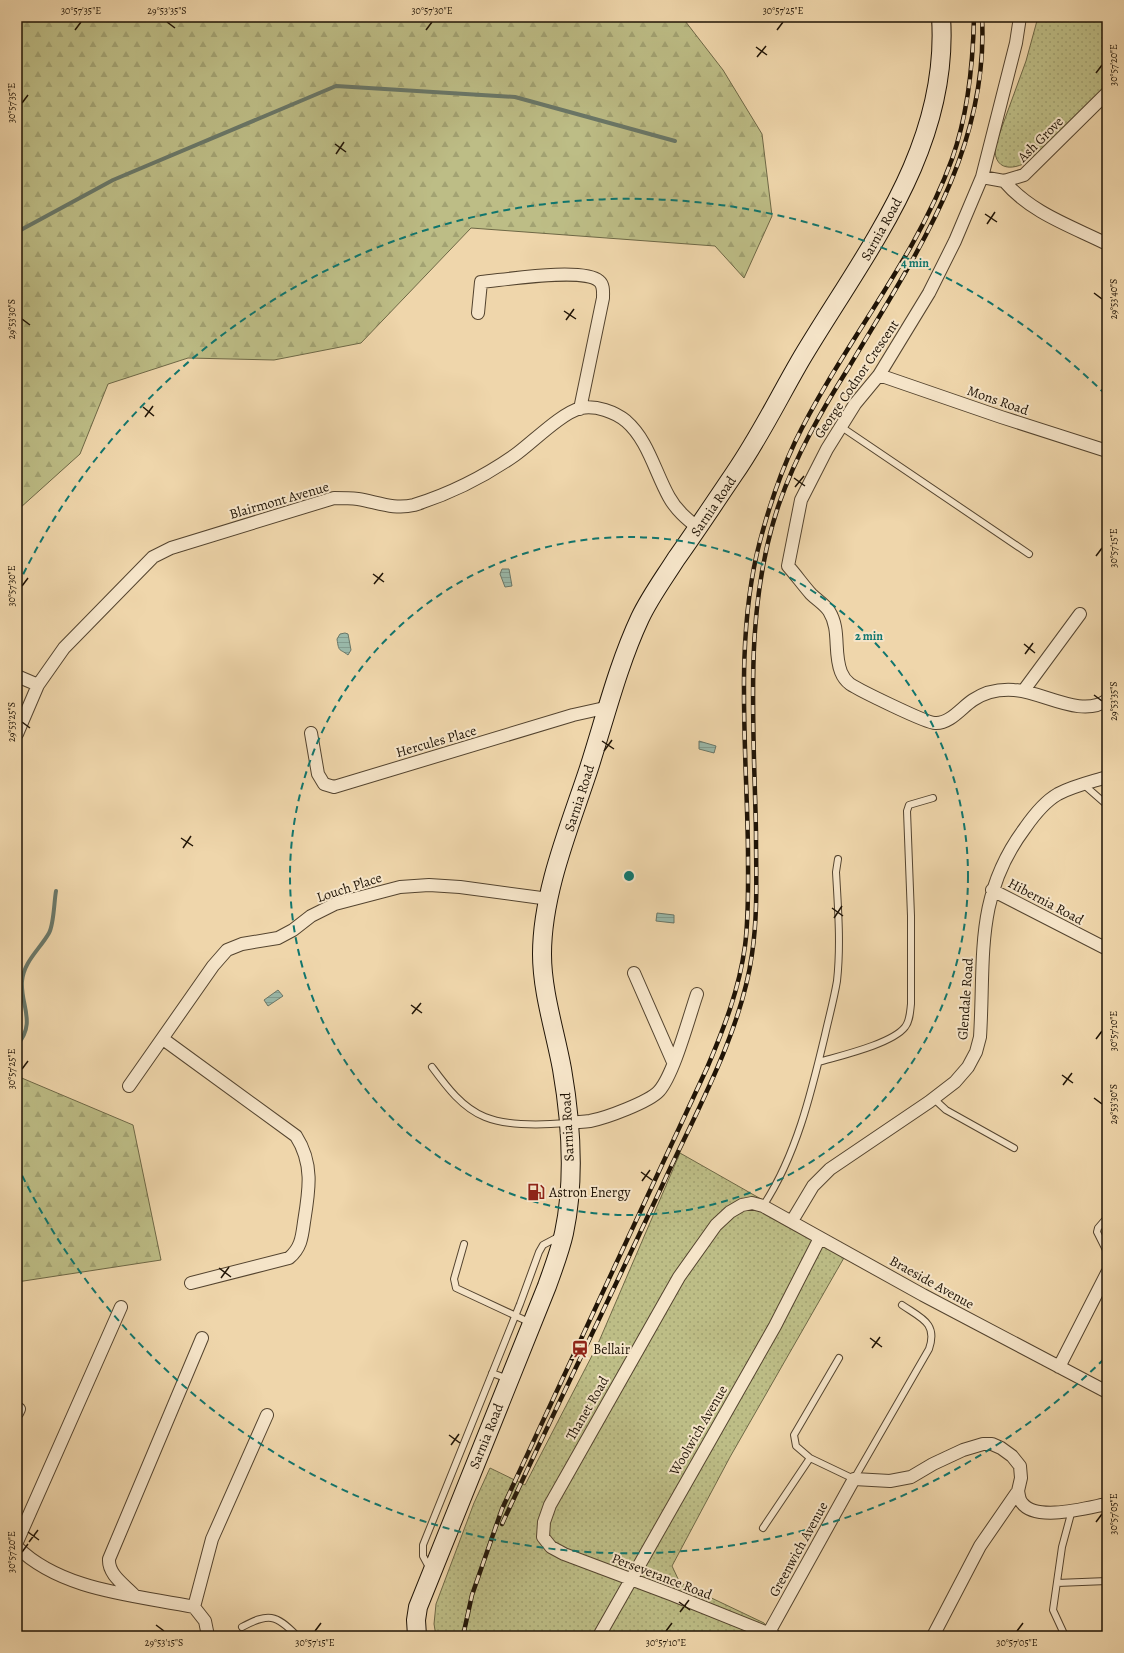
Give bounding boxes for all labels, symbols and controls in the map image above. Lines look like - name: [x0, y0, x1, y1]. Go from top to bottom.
- text: 30°57'35"E: [61, 4, 101, 17]
- text: 29°53'35"S: [147, 4, 187, 17]
- text: 30°57'30"E: [411, 4, 453, 17]
- text: 30°57'25"E: [763, 4, 803, 17]
- text: 30°57'20"E: [1107, 44, 1120, 86]
- text: 30°57'35"E: [5, 83, 18, 123]
- street label: Ash Grove: [1013, 112, 1067, 167]
- street label: Sarnia Road: [856, 194, 907, 264]
- text: 4 min: [901, 255, 929, 271]
- text: 29°53'40"S: [1107, 279, 1120, 319]
- text: 29°53'30"S: [5, 299, 18, 339]
- street label: George Codnor Crescent: [810, 316, 903, 442]
- street label: Mons Road: [965, 381, 1032, 420]
- street label: Sarnia Road: [686, 472, 741, 540]
- street label: Blairmont Avenue: [227, 477, 331, 524]
- text: 30°57'15"E: [1107, 528, 1120, 568]
- text: 30°57'30"E: [5, 565, 18, 607]
- text: 2 min: [855, 628, 883, 644]
- text: 29°53'35"S: [1107, 681, 1120, 721]
- text: 29°53'25"S: [5, 702, 18, 742]
- street label: Hercules Place: [394, 721, 479, 762]
- street label: Sarnia Road: [560, 762, 599, 834]
- street label: Louch Place: [314, 868, 384, 907]
- centre of rings: [622, 869, 636, 883]
- street label: Hibernia Road: [1005, 874, 1087, 930]
- street label: Glendale Road: [953, 957, 978, 1041]
- text: 30°57'10"E: [1107, 1011, 1120, 1051]
- text: 30°57'25"E: [5, 1049, 18, 1089]
- text: 29°53'30"S: [1107, 1084, 1120, 1124]
- street label: Sarnia Road: [556, 1091, 579, 1162]
- fuel station icon: Astron Energy: [526, 1182, 546, 1202]
- place label: Astron Energy: [548, 1183, 631, 1202]
- street label: Braeside Avenue: [886, 1251, 978, 1314]
- station icon: Bellair: [570, 1339, 590, 1359]
- place label: Bellair: [593, 1340, 631, 1359]
- street label: Thanet Road: [561, 1372, 614, 1444]
- street label: Woolwich Avenue: [664, 1382, 732, 1480]
- street label: Sarnia Road: [465, 1400, 508, 1472]
- text: 30°57'05"E: [1107, 1493, 1120, 1535]
- street label: Greenwich Avenue: [764, 1498, 832, 1600]
- text: 30°57'20"E: [5, 1531, 18, 1573]
- street label: Perseverance Road: [609, 1549, 715, 1605]
- text: 29°53'15"S: [145, 1636, 183, 1649]
- text: 30°57'15"E: [295, 1636, 335, 1649]
- text: 30°57'10"E: [646, 1636, 686, 1649]
- text: 30°57'05"E: [996, 1636, 1038, 1649]

